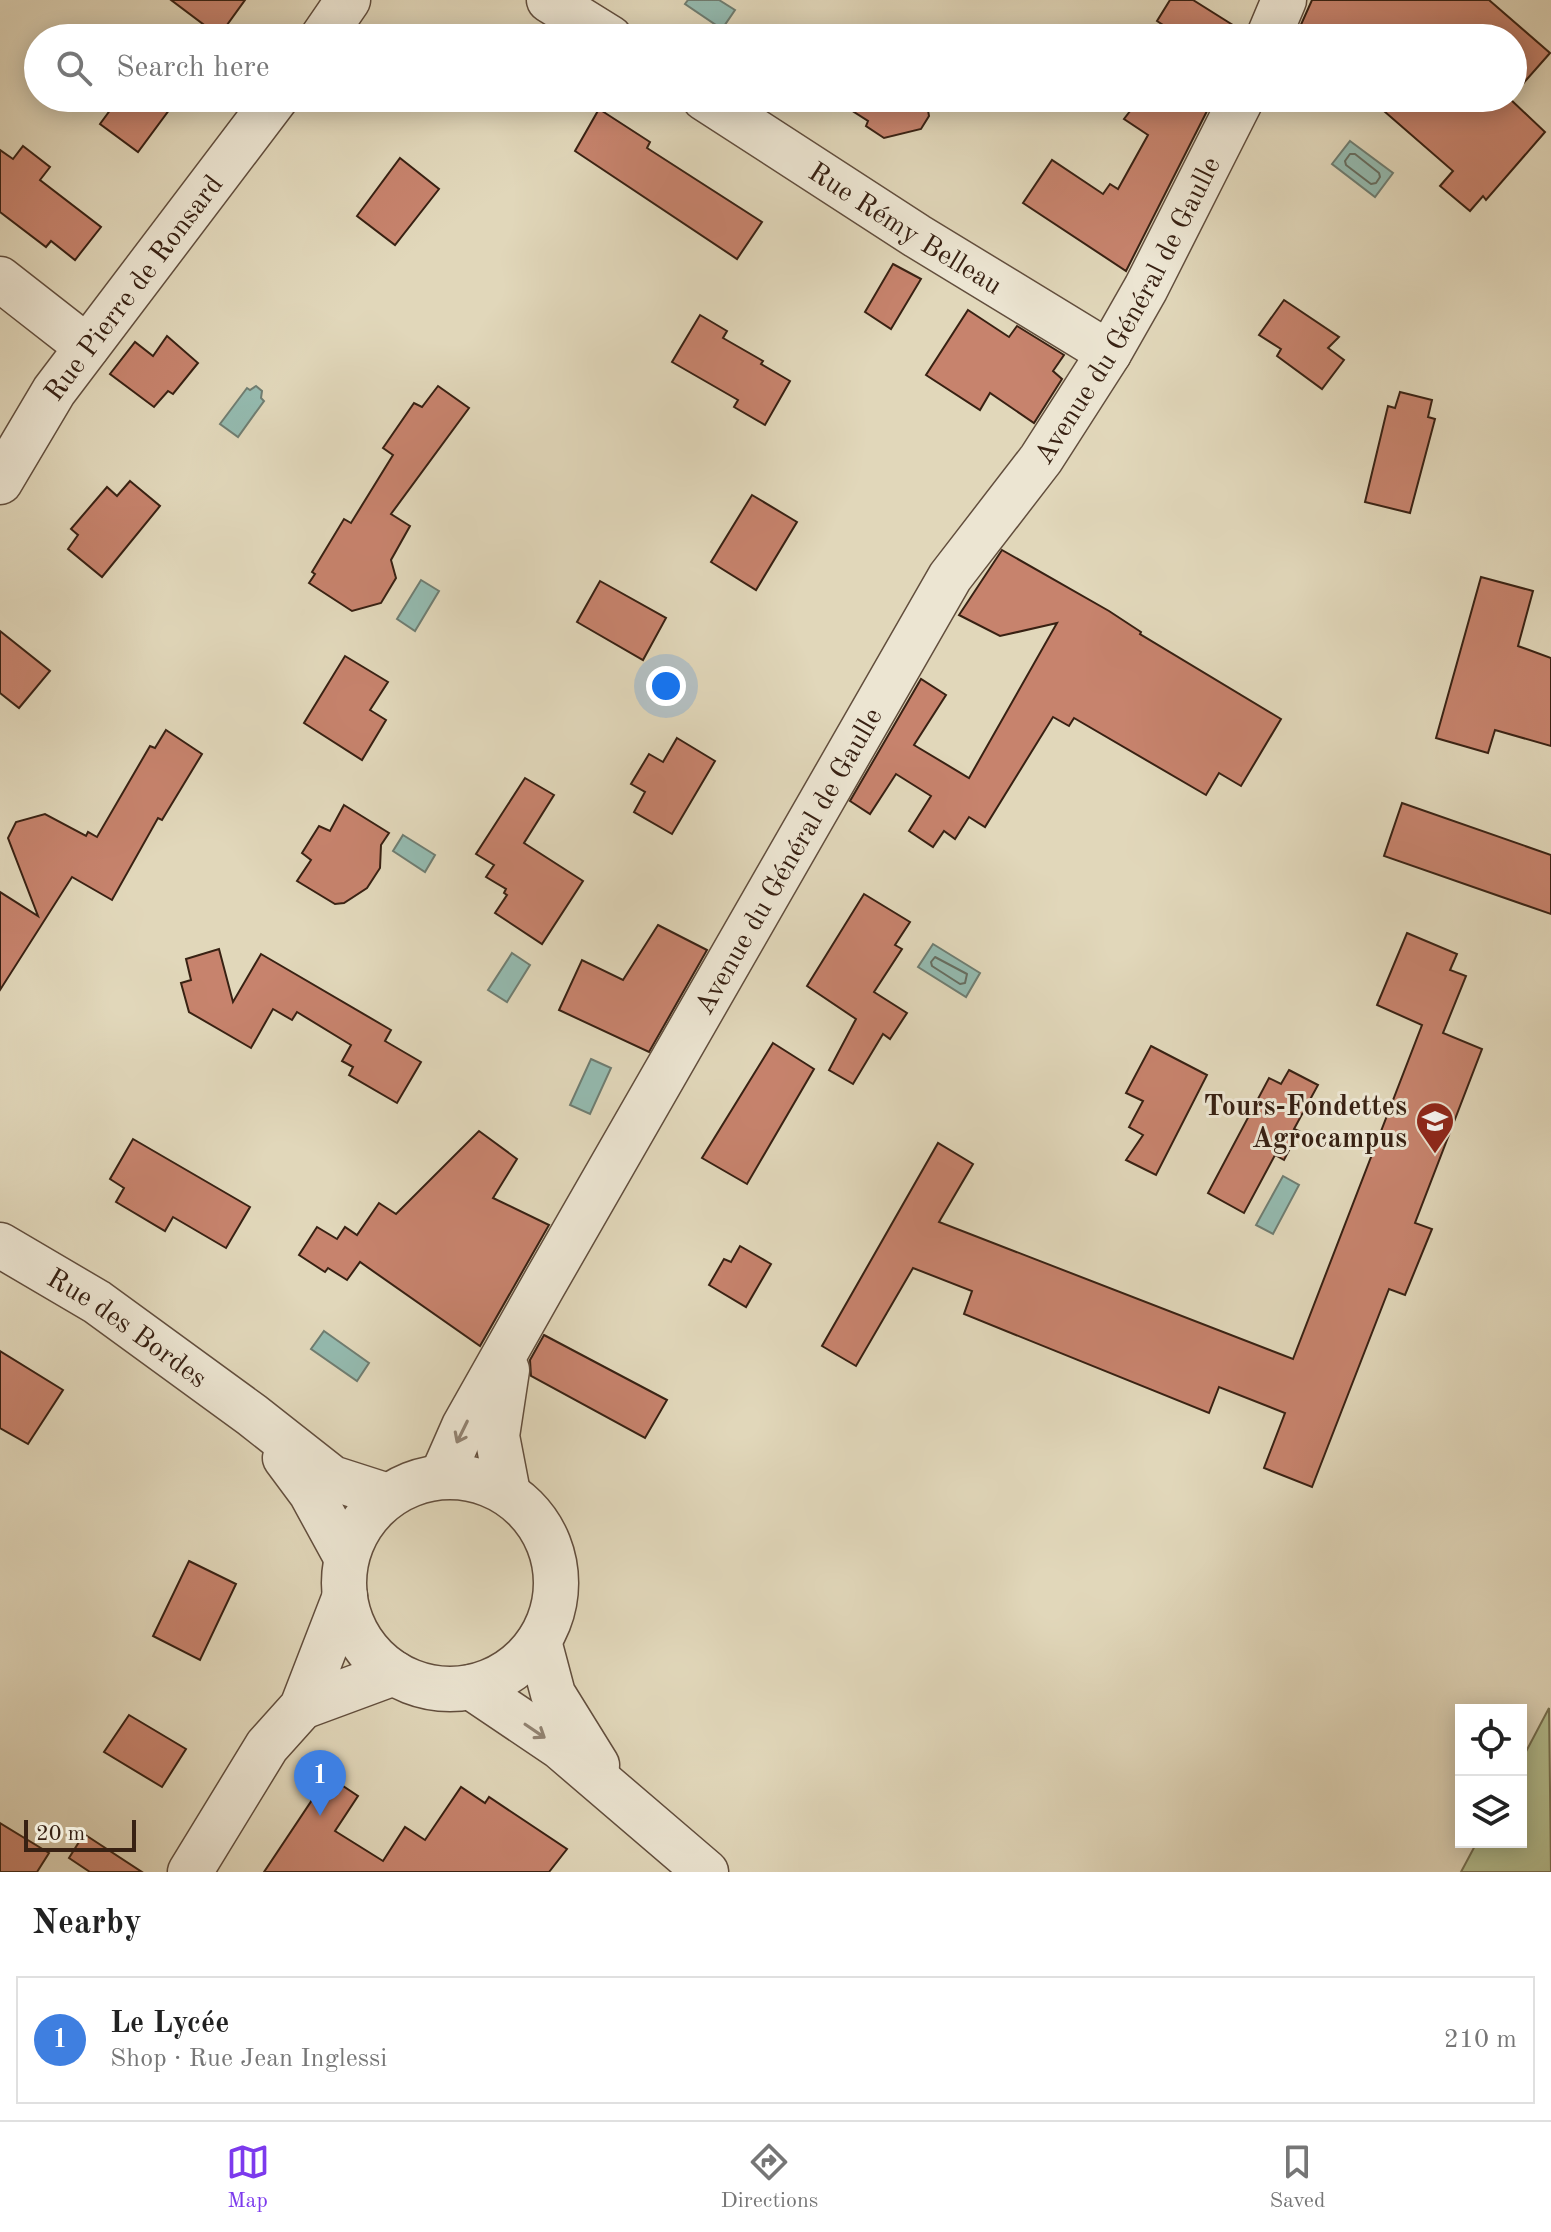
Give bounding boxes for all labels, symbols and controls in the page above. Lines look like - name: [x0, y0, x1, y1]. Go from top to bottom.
- search box: [24, 24, 1527, 112]
- icon: search: [52, 46, 96, 90]
- text: Search here: [116, 53, 270, 83]
- street label: Avenue du Général de Gaulle: [1031, 153, 1227, 470]
- street label: Rue Rémy Belleau: [803, 159, 1006, 301]
- street label: Rue Pierre de Ronsard: [41, 171, 229, 407]
- your location: [646, 666, 686, 706]
- street label: Avenue du Général de Gaulle: [691, 704, 889, 1020]
- place label: Tours-Fondettes Agrocampus: [1204, 1094, 1407, 1154]
- school or university icon: Tours-Fondettes Agrocampus: [1414, 1100, 1456, 1155]
- street label: Rue des Bordes: [42, 1265, 211, 1394]
- one-way arrow: [454, 1419, 469, 1443]
- map controls: [1455, 1704, 1527, 1848]
- button: locate: [1455, 1704, 1527, 1776]
- one-way arrow: [524, 1723, 546, 1739]
- pin: 1: [294, 1750, 346, 1816]
- button: layers: [1455, 1776, 1527, 1848]
- scale bar: [24, 1816, 136, 1852]
- text: 20 m: [36, 1823, 85, 1845]
- text: Nearby: [32, 1907, 142, 1941]
- text: Le Lycée: [110, 2009, 229, 2039]
- text: 1: [52, 2027, 68, 2053]
- text: 210 m: [1444, 2027, 1517, 2053]
- text: Shop · Rue Jean Inglessi: [110, 2046, 387, 2072]
- tab: Map: [226, 2140, 270, 2215]
- tab: Directions: [721, 2140, 818, 2215]
- tab: Saved: [1269, 2140, 1325, 2215]

